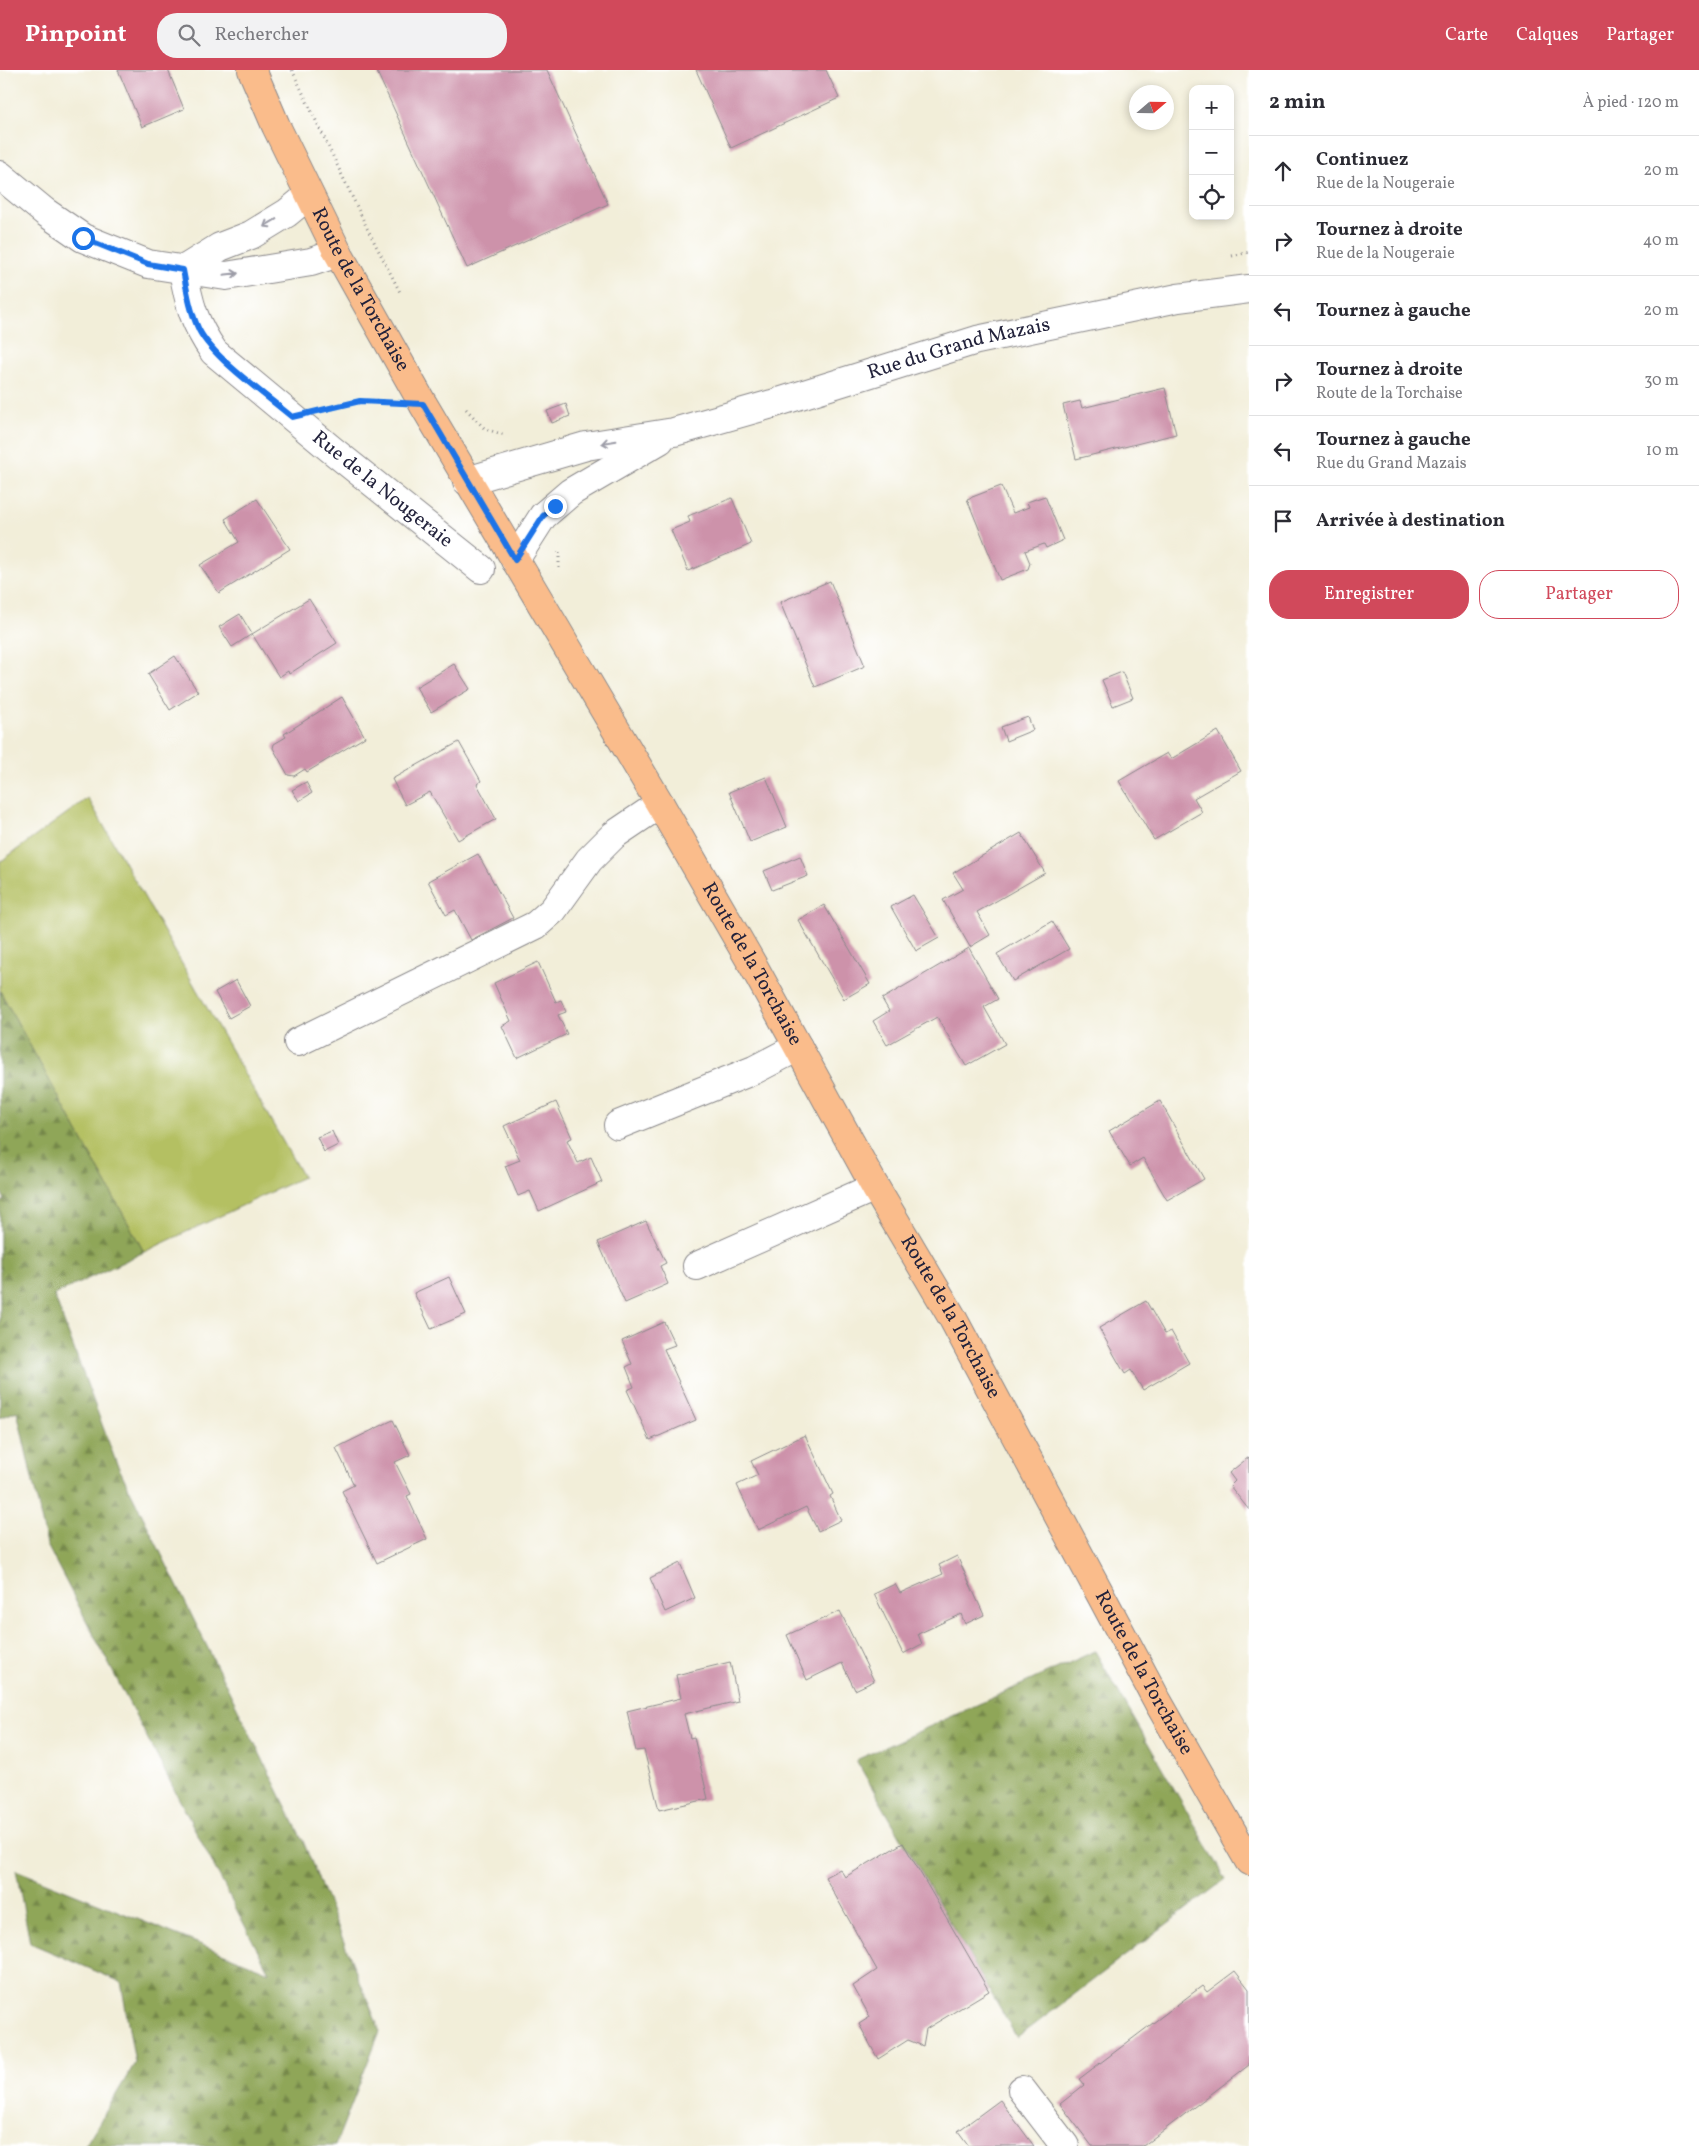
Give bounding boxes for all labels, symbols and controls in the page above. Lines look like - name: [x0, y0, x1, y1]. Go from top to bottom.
- search box: [157, 13, 507, 58]
- text: Pinpoint: [25, 18, 127, 52]
- icon: search: [175, 21, 203, 49]
- text: Rechercher: [215, 22, 309, 48]
- text: Carte: [1445, 23, 1488, 48]
- text: Calques: [1516, 23, 1578, 48]
- text: Partager: [1606, 23, 1674, 48]
- north arrow: [1129, 85, 1174, 130]
- map controls: [1189, 85, 1234, 220]
- button: +: [1189, 85, 1234, 130]
- text: 2 min: [1269, 88, 1326, 117]
- text: À pied · 120 m: [1583, 92, 1679, 114]
- button: −: [1189, 130, 1234, 175]
- text: Continuez: [1316, 147, 1408, 173]
- icon: ahead: [1269, 157, 1297, 185]
- text: 20 m: [1644, 160, 1679, 182]
- text: Rue de la Nougeraie: [1316, 173, 1455, 195]
- button: locate: [1189, 175, 1234, 220]
- street label: Route de la Torchaise: [304, 203, 416, 377]
- text: Tournez à droite: [1316, 217, 1463, 243]
- one-way arrow: [263, 219, 277, 229]
- route start: [72, 227, 95, 250]
- icon: right: [1269, 227, 1297, 255]
- text: 40 m: [1643, 230, 1679, 252]
- text: Rue de la Nougeraie: [1316, 243, 1455, 265]
- one-way arrow: [223, 270, 239, 279]
- icon: left: [1269, 297, 1297, 325]
- text: Tournez à gauche: [1316, 298, 1471, 324]
- text: 20 m: [1644, 300, 1679, 322]
- street label: Rue du Grand Mazais: [864, 311, 1053, 387]
- text: Tournez à droite: [1316, 357, 1463, 383]
- icon: right: [1269, 367, 1297, 395]
- text: 30 m: [1644, 370, 1679, 392]
- text: Route de la Torchaise: [1316, 383, 1463, 405]
- street label: Rue de la Nougeraie: [306, 425, 459, 555]
- text: Tournez à gauche: [1316, 427, 1471, 453]
- icon: left: [1269, 437, 1297, 465]
- one-way arrow: [601, 438, 617, 448]
- text: 10 m: [1646, 440, 1679, 462]
- text: Rue du Grand Mazais: [1316, 453, 1467, 475]
- route end: [544, 495, 567, 518]
- icon: arrive: [1269, 507, 1297, 535]
- text: Arrivée à destination: [1316, 508, 1505, 534]
- button: Enregistrer: [1269, 570, 1469, 619]
- button: Partager: [1479, 570, 1679, 619]
- street label: Route de la Torchaise: [694, 877, 809, 1051]
- street label: Route de la Torchaise: [893, 1230, 1007, 1404]
- street label: Route de la Torchaise: [1087, 1586, 1200, 1760]

